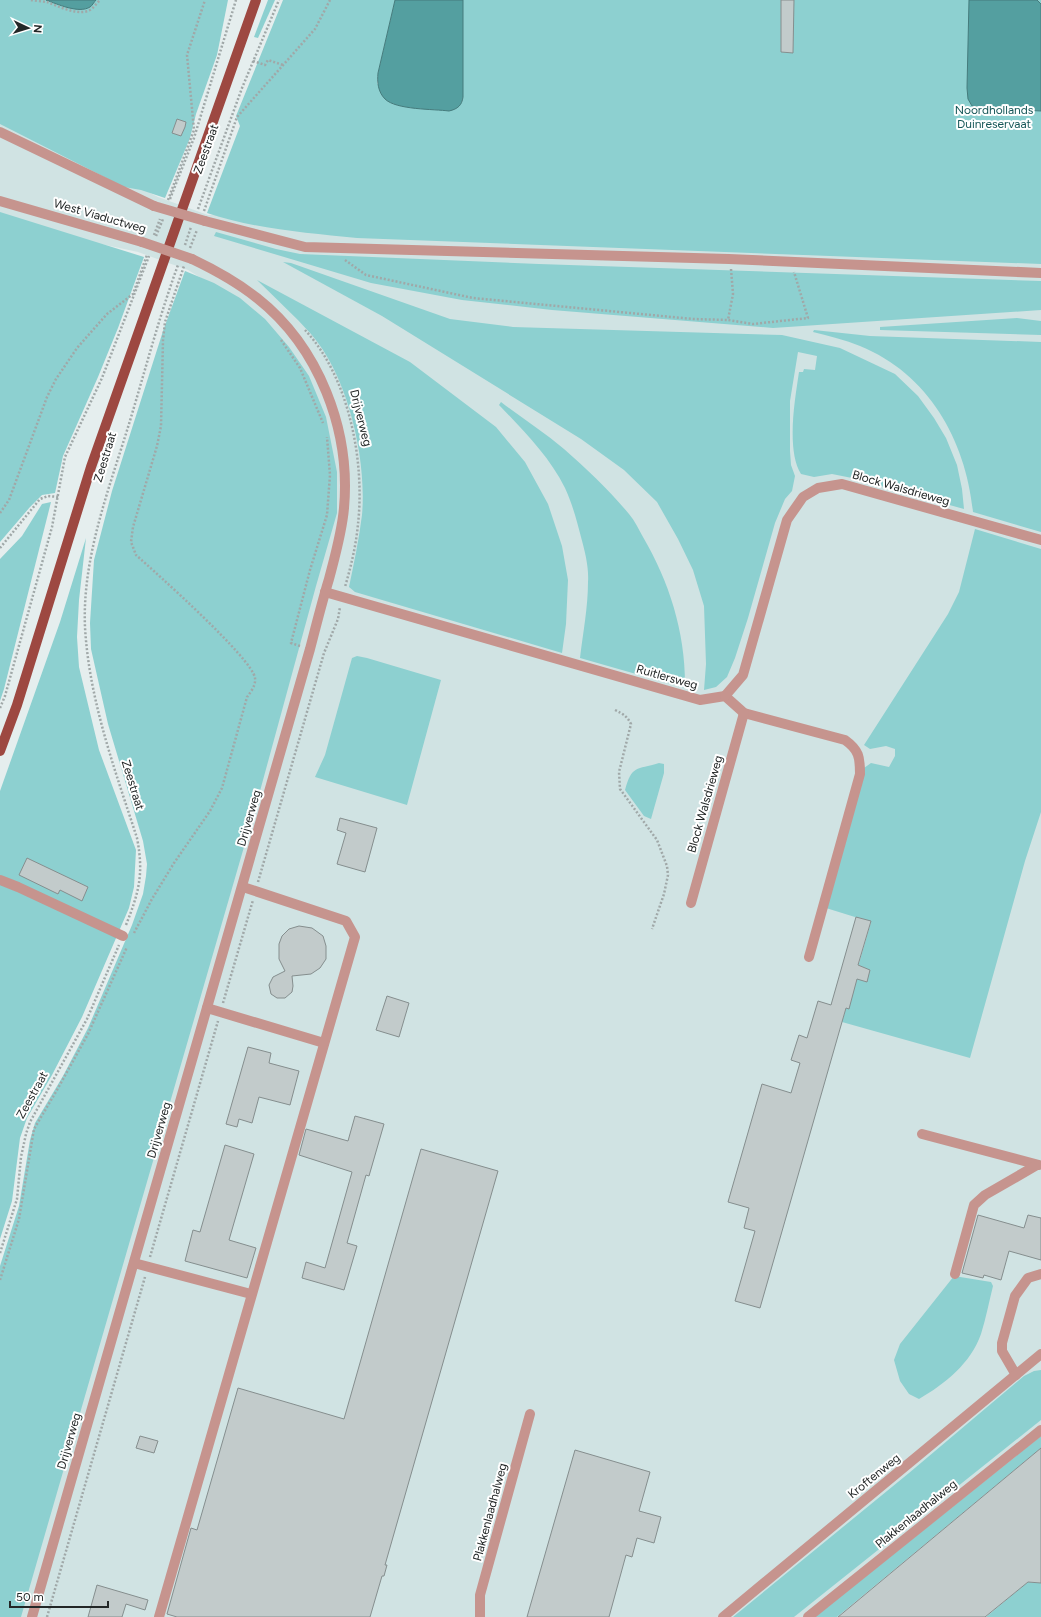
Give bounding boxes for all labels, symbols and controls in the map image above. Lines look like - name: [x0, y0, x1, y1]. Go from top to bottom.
- north arrow: [8, 8, 48, 48]
- text: N: [31, 24, 44, 33]
- park label: Noordhollands Duinreservaat: [955, 103, 1034, 131]
- street label: Zeestraat: [191, 122, 222, 176]
- street label: West Viaductweg: [52, 196, 148, 236]
- street label: Drijverweg: [347, 388, 375, 448]
- street label: Zeestraat: [91, 430, 119, 484]
- street label: Block Walsdrieweg: [851, 467, 951, 509]
- street label: Ruitlersweg: [635, 662, 699, 692]
- street label: Block Walsdrieweg: [684, 754, 726, 854]
- street label: Zeestraat: [119, 758, 147, 812]
- street label: Drijverweg: [234, 788, 264, 848]
- street label: Zeestraat: [13, 1069, 51, 1121]
- street label: Drijverweg: [144, 1100, 174, 1160]
- street label: Drijverweg: [54, 1411, 84, 1471]
- street label: Kroftenweg: [845, 1451, 903, 1501]
- street label: Plakkenlaadhalweg: [470, 1462, 510, 1562]
- street label: Plakkenlaadhalweg: [872, 1477, 960, 1551]
- scale bar: [10, 1583, 108, 1609]
- text: 50 m: [16, 1590, 44, 1604]

